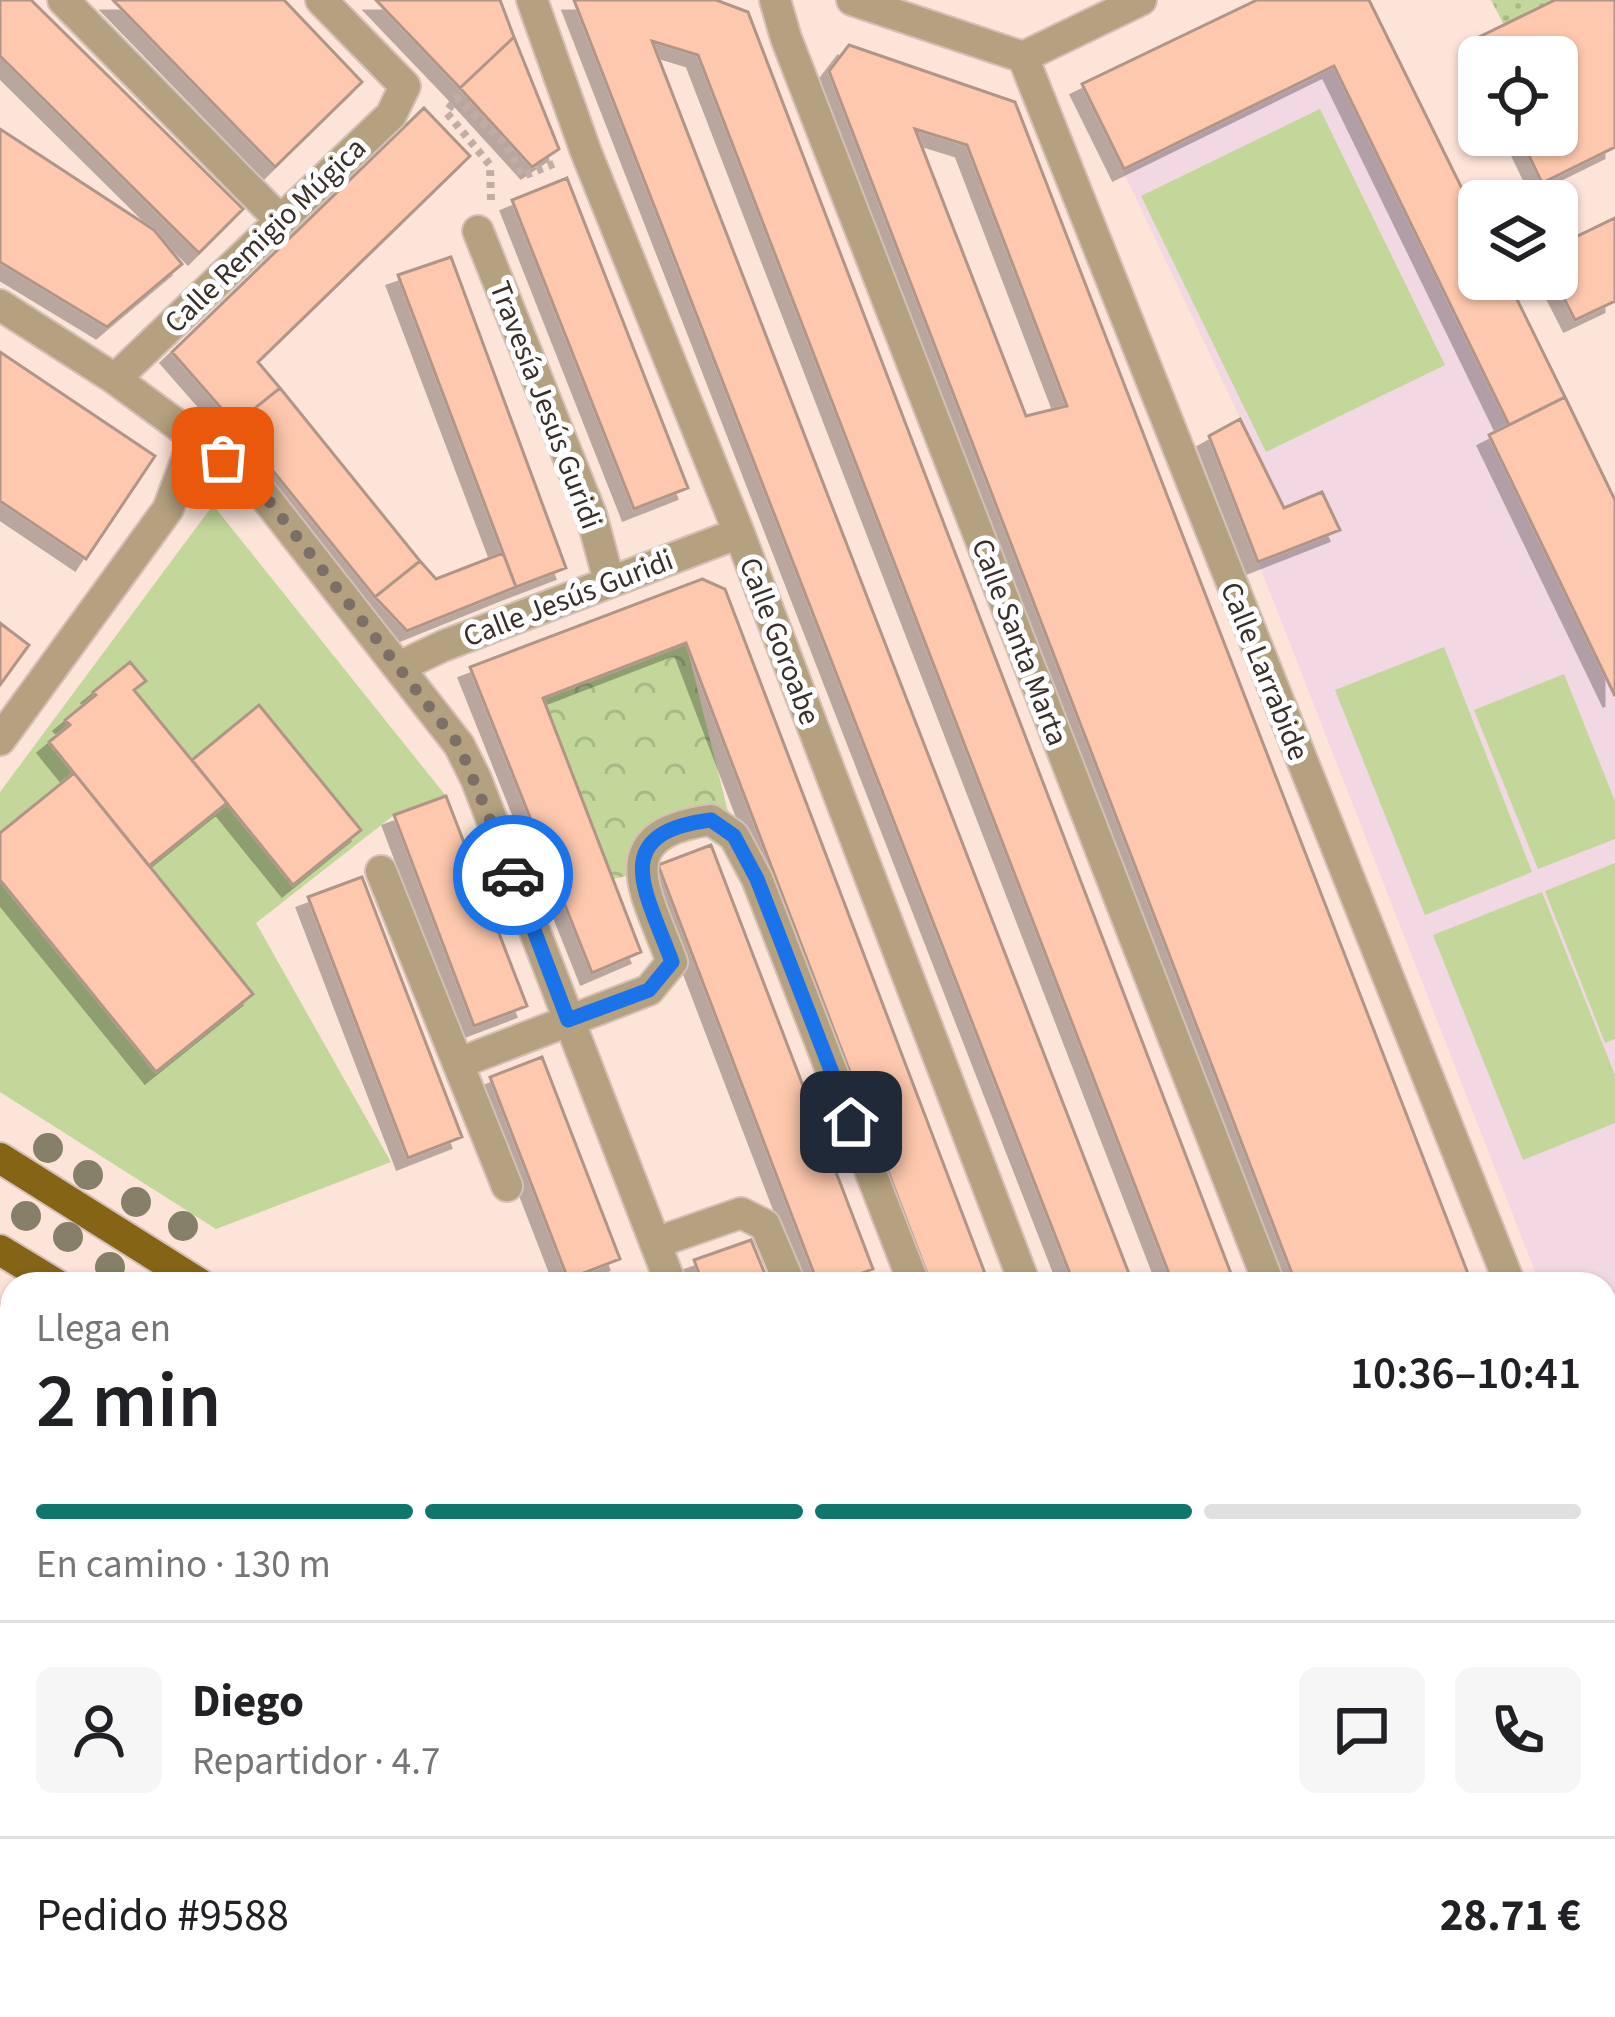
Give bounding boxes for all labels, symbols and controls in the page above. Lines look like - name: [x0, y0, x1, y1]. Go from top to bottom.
- map controls: [1458, 36, 1578, 300]
- button: locate: [1458, 36, 1578, 156]
- street label: Calle Remigio Múgica: [155, 127, 376, 343]
- button: layers: [1458, 180, 1578, 300]
- street label: Travesía Jesús Guridi: [478, 275, 613, 536]
- pin: [172, 407, 274, 509]
- icon: bag: [190, 425, 256, 491]
- street label: Calle Santa Marta: [960, 532, 1079, 752]
- street label: Calle Jesús Guridi: [457, 539, 679, 658]
- street label: Calle Goroabe: [728, 551, 831, 731]
- street label: Calle Larrabide: [1209, 576, 1320, 767]
- courier: [453, 815, 573, 935]
- icon: car: [480, 842, 546, 908]
- pin: [800, 1071, 902, 1173]
- icon: home: [818, 1089, 884, 1155]
- text: Llega en: [36, 1301, 171, 1357]
- text: 10:36–10:41: [1350, 1342, 1581, 1406]
- text: 2 min: [36, 1346, 221, 1457]
- text: En camino · 130 m: [36, 1537, 331, 1593]
- button: person: [36, 1667, 162, 1793]
- button: chat: [1299, 1667, 1425, 1793]
- button: phone: [1455, 1667, 1581, 1793]
- text: Diego: [192, 1670, 304, 1734]
- text: Repartidor · 4.7: [192, 1734, 440, 1790]
- text: Pedido #9588: [36, 1884, 289, 1948]
- text: 28.71 €: [1440, 1884, 1581, 1948]

